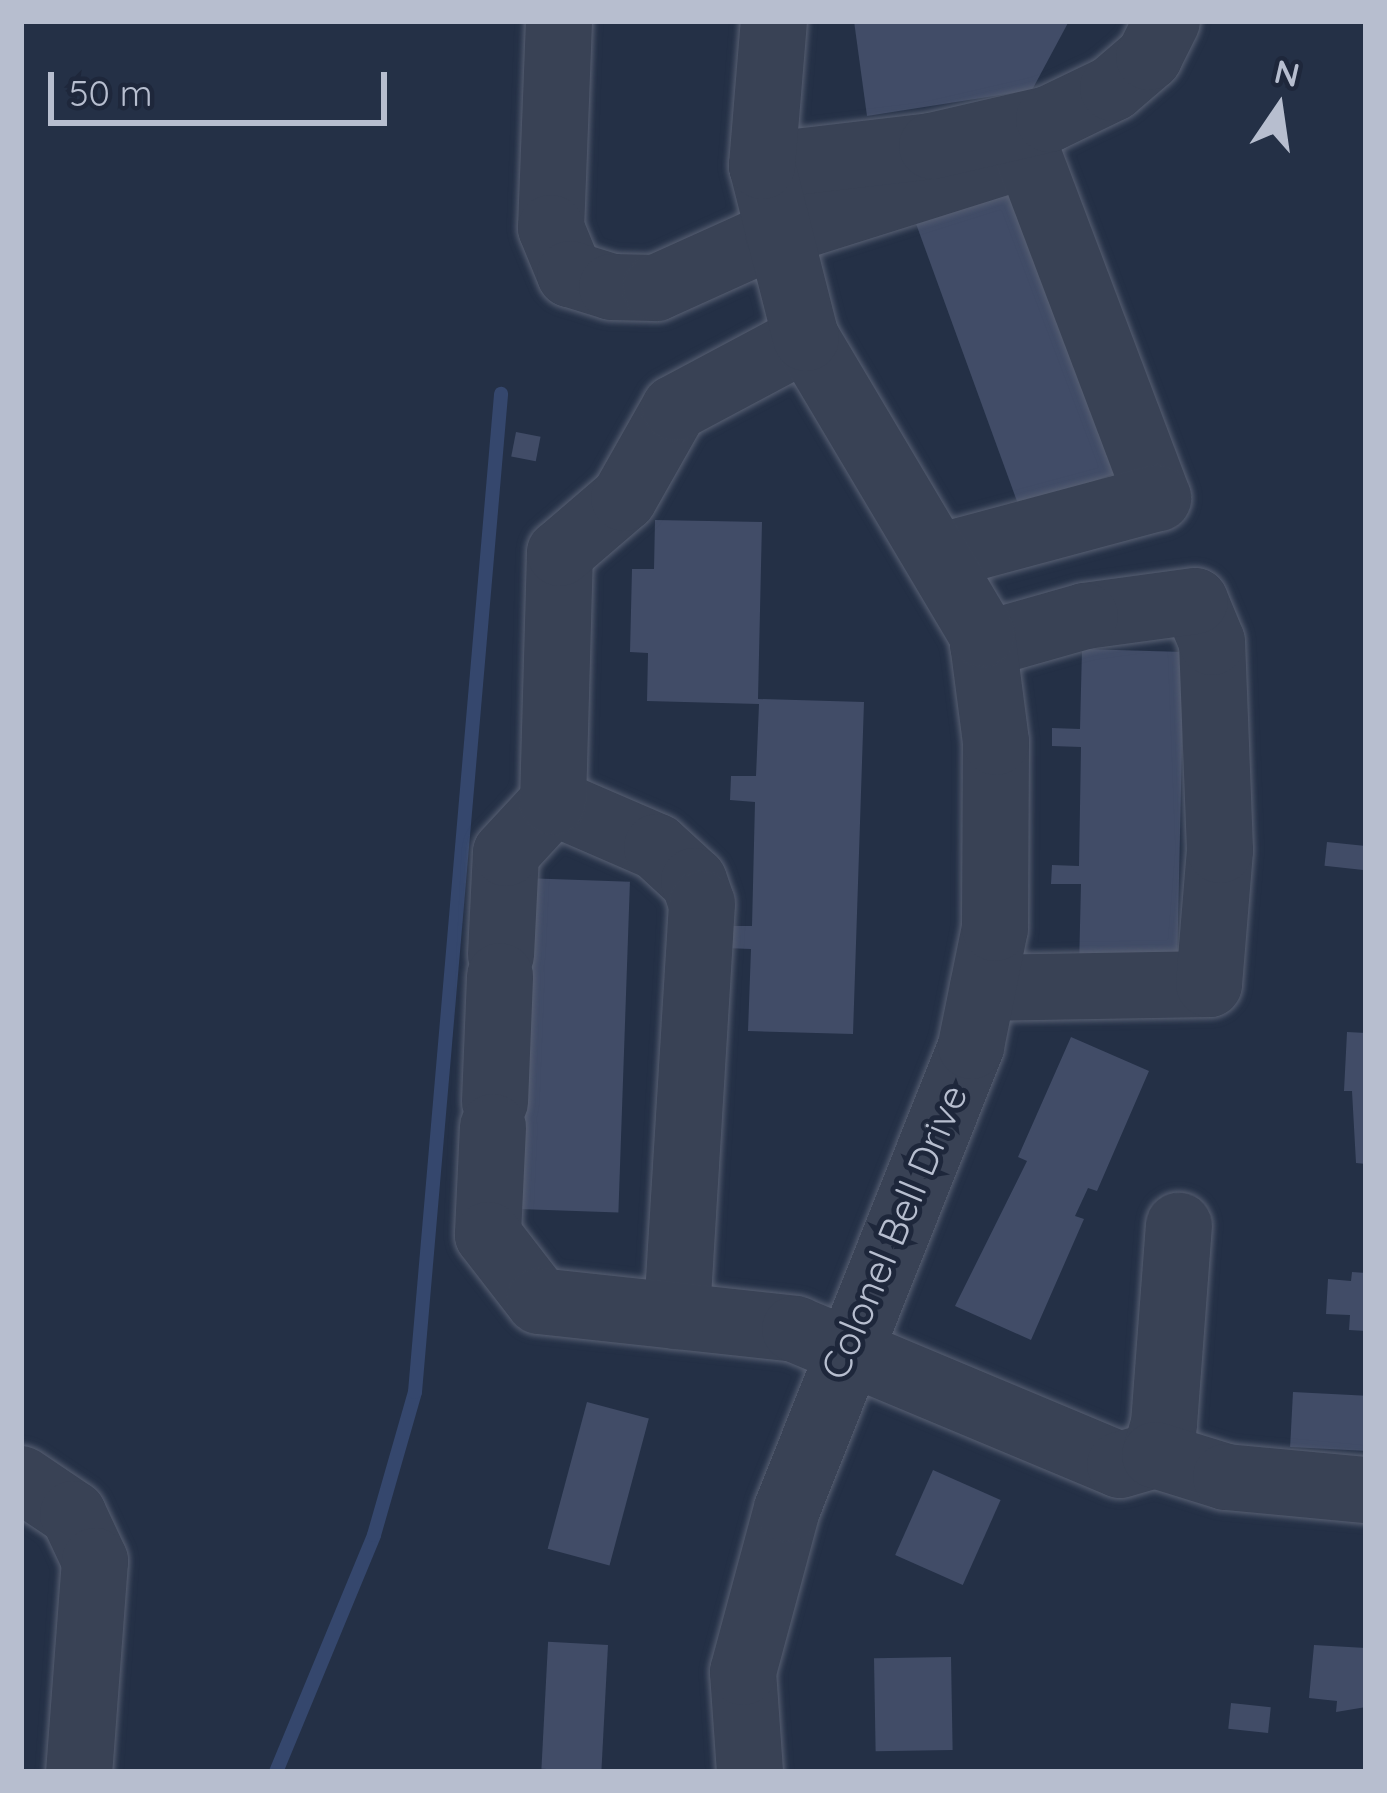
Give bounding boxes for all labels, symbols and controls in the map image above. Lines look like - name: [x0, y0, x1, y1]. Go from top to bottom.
- scale bar: [54, 48, 393, 122]
- north arrow: [1219, 48, 1339, 168]
- text: N: [1271, 50, 1304, 95]
- text: 50 m: [69, 70, 153, 115]
- street label: Colonel Bell Drive: [811, 1078, 977, 1386]

